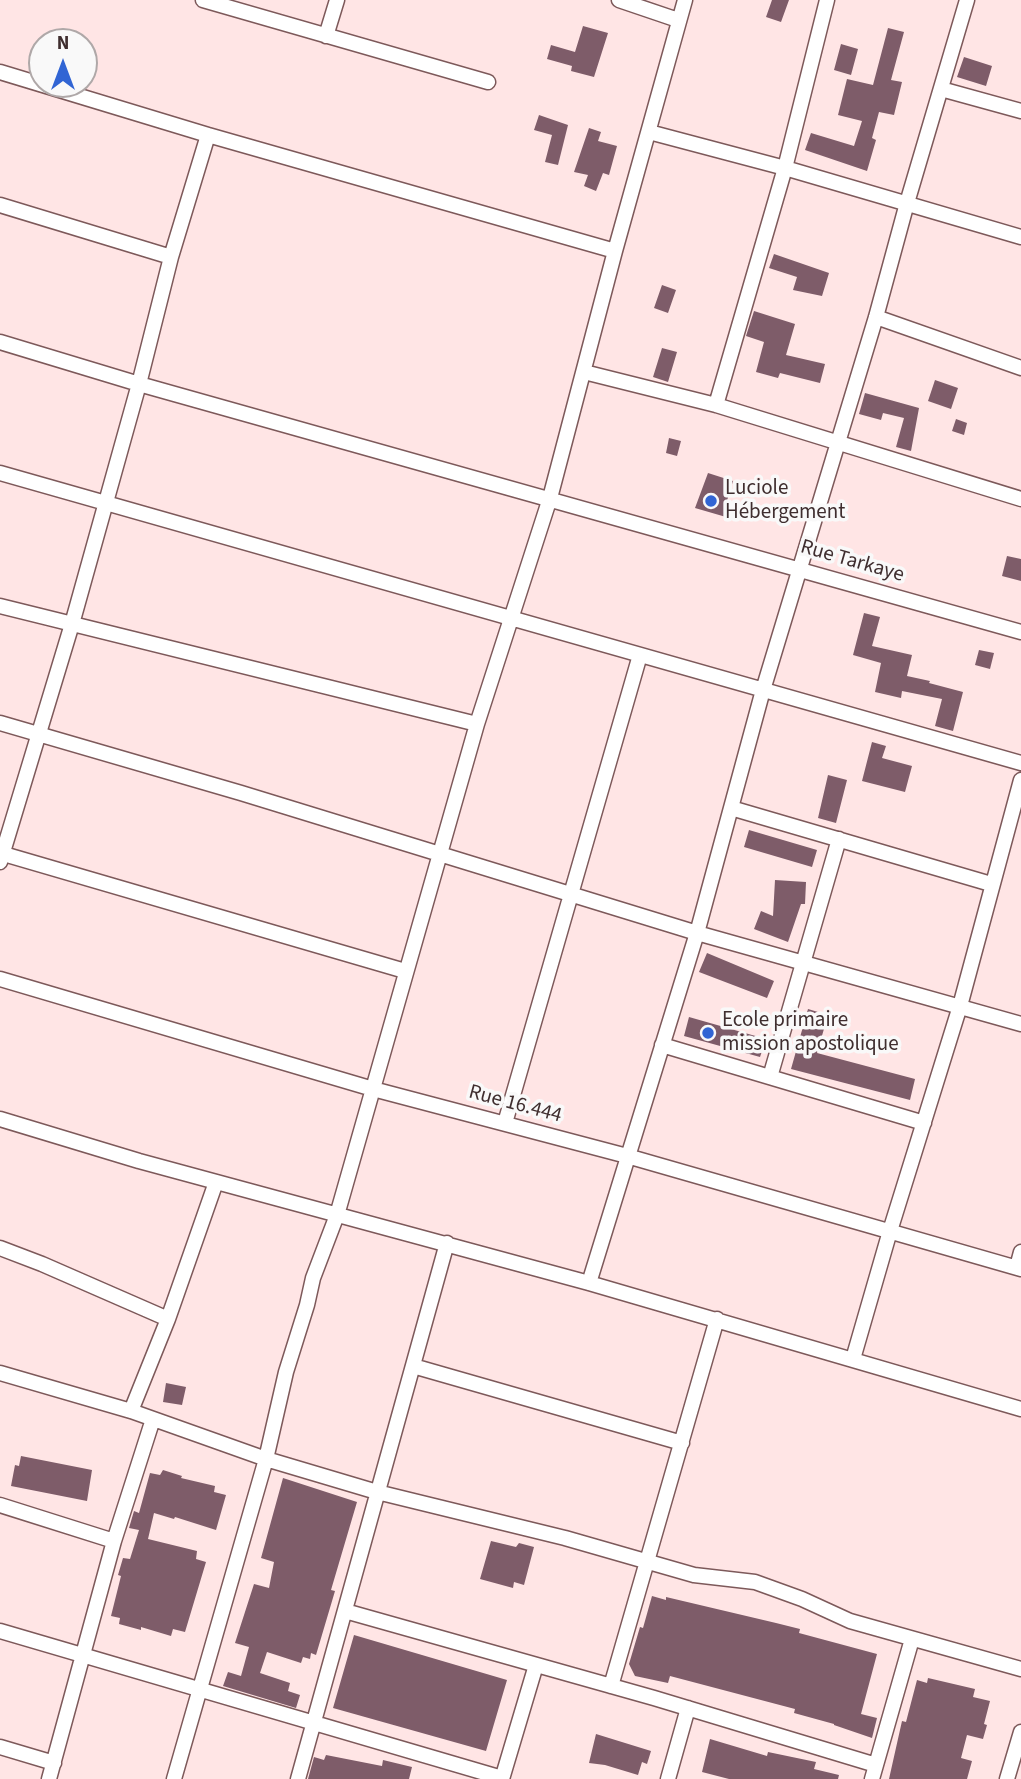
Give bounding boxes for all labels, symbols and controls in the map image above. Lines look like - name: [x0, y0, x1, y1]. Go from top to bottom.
- north arrow: [28, 28, 98, 98]
- text: N: [57, 30, 69, 57]
- place label: Luciole Hébergement: [725, 476, 845, 526]
- marker: Luciole Hébergement: [703, 493, 719, 509]
- street label: Rue Tarkaye: [797, 535, 907, 589]
- place label: Ecole primaire mission apostolique: [722, 1008, 899, 1058]
- marker: Ecole primaire mission apostolique: [700, 1025, 716, 1041]
- street label: Rue 16.444: [466, 1080, 564, 1130]

